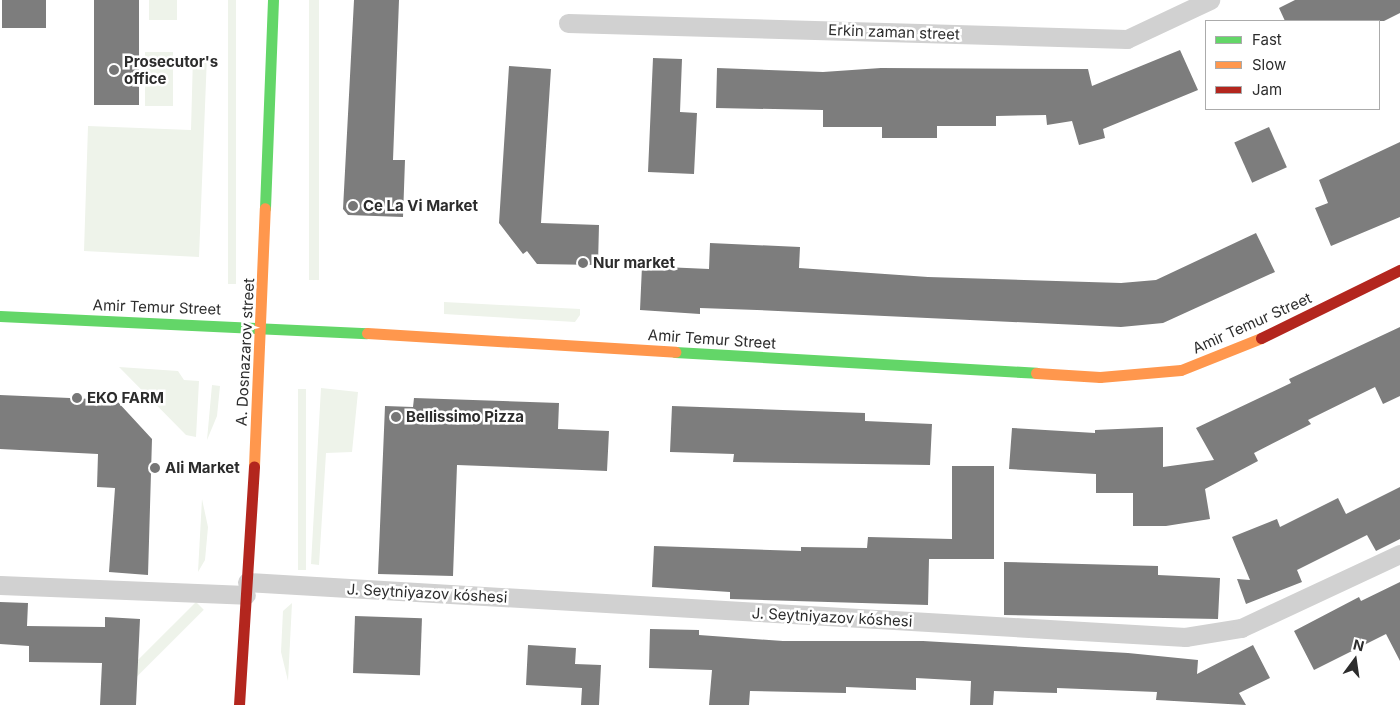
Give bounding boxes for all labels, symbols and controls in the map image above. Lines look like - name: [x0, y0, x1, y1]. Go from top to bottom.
- legend: [1205, 20, 1380, 110]
- street label: Erkin zaman street: [828, 21, 960, 43]
- text: Fast: [1252, 30, 1282, 49]
- place label: Prosecutor's office: [124, 52, 218, 87]
- text: Slow: [1252, 55, 1286, 74]
- marker: Prosecutor's office: [108, 64, 120, 76]
- text: Jam: [1252, 80, 1282, 99]
- place label: Ce La Vi Market: [363, 197, 478, 215]
- marker: Ce La Vi Market: [347, 200, 359, 212]
- place label: Nur market: [593, 254, 675, 272]
- marker: Nur market: [577, 257, 589, 269]
- street label: A. Dosnazarov street: [232, 278, 258, 426]
- street label: Amir Temur Street: [1190, 289, 1314, 357]
- street label: Amir Temur Street: [93, 296, 221, 318]
- street label: Amir Temur Street: [647, 326, 777, 352]
- place label: EKO FARM: [87, 389, 164, 407]
- marker: EKO FARM: [71, 392, 83, 404]
- place label: Bellissimo Pizza: [406, 408, 524, 426]
- marker: Bellissimo Pizza: [390, 411, 402, 423]
- place label: Ali Market: [165, 459, 240, 477]
- marker: Ali Market: [149, 462, 161, 474]
- street label: J. Seytniyazov kóshesi: [346, 580, 508, 606]
- street label: J. Seytniyazov kóshesi: [751, 604, 913, 630]
- north arrow: [1330, 635, 1380, 685]
- text: N: [1352, 635, 1366, 654]

